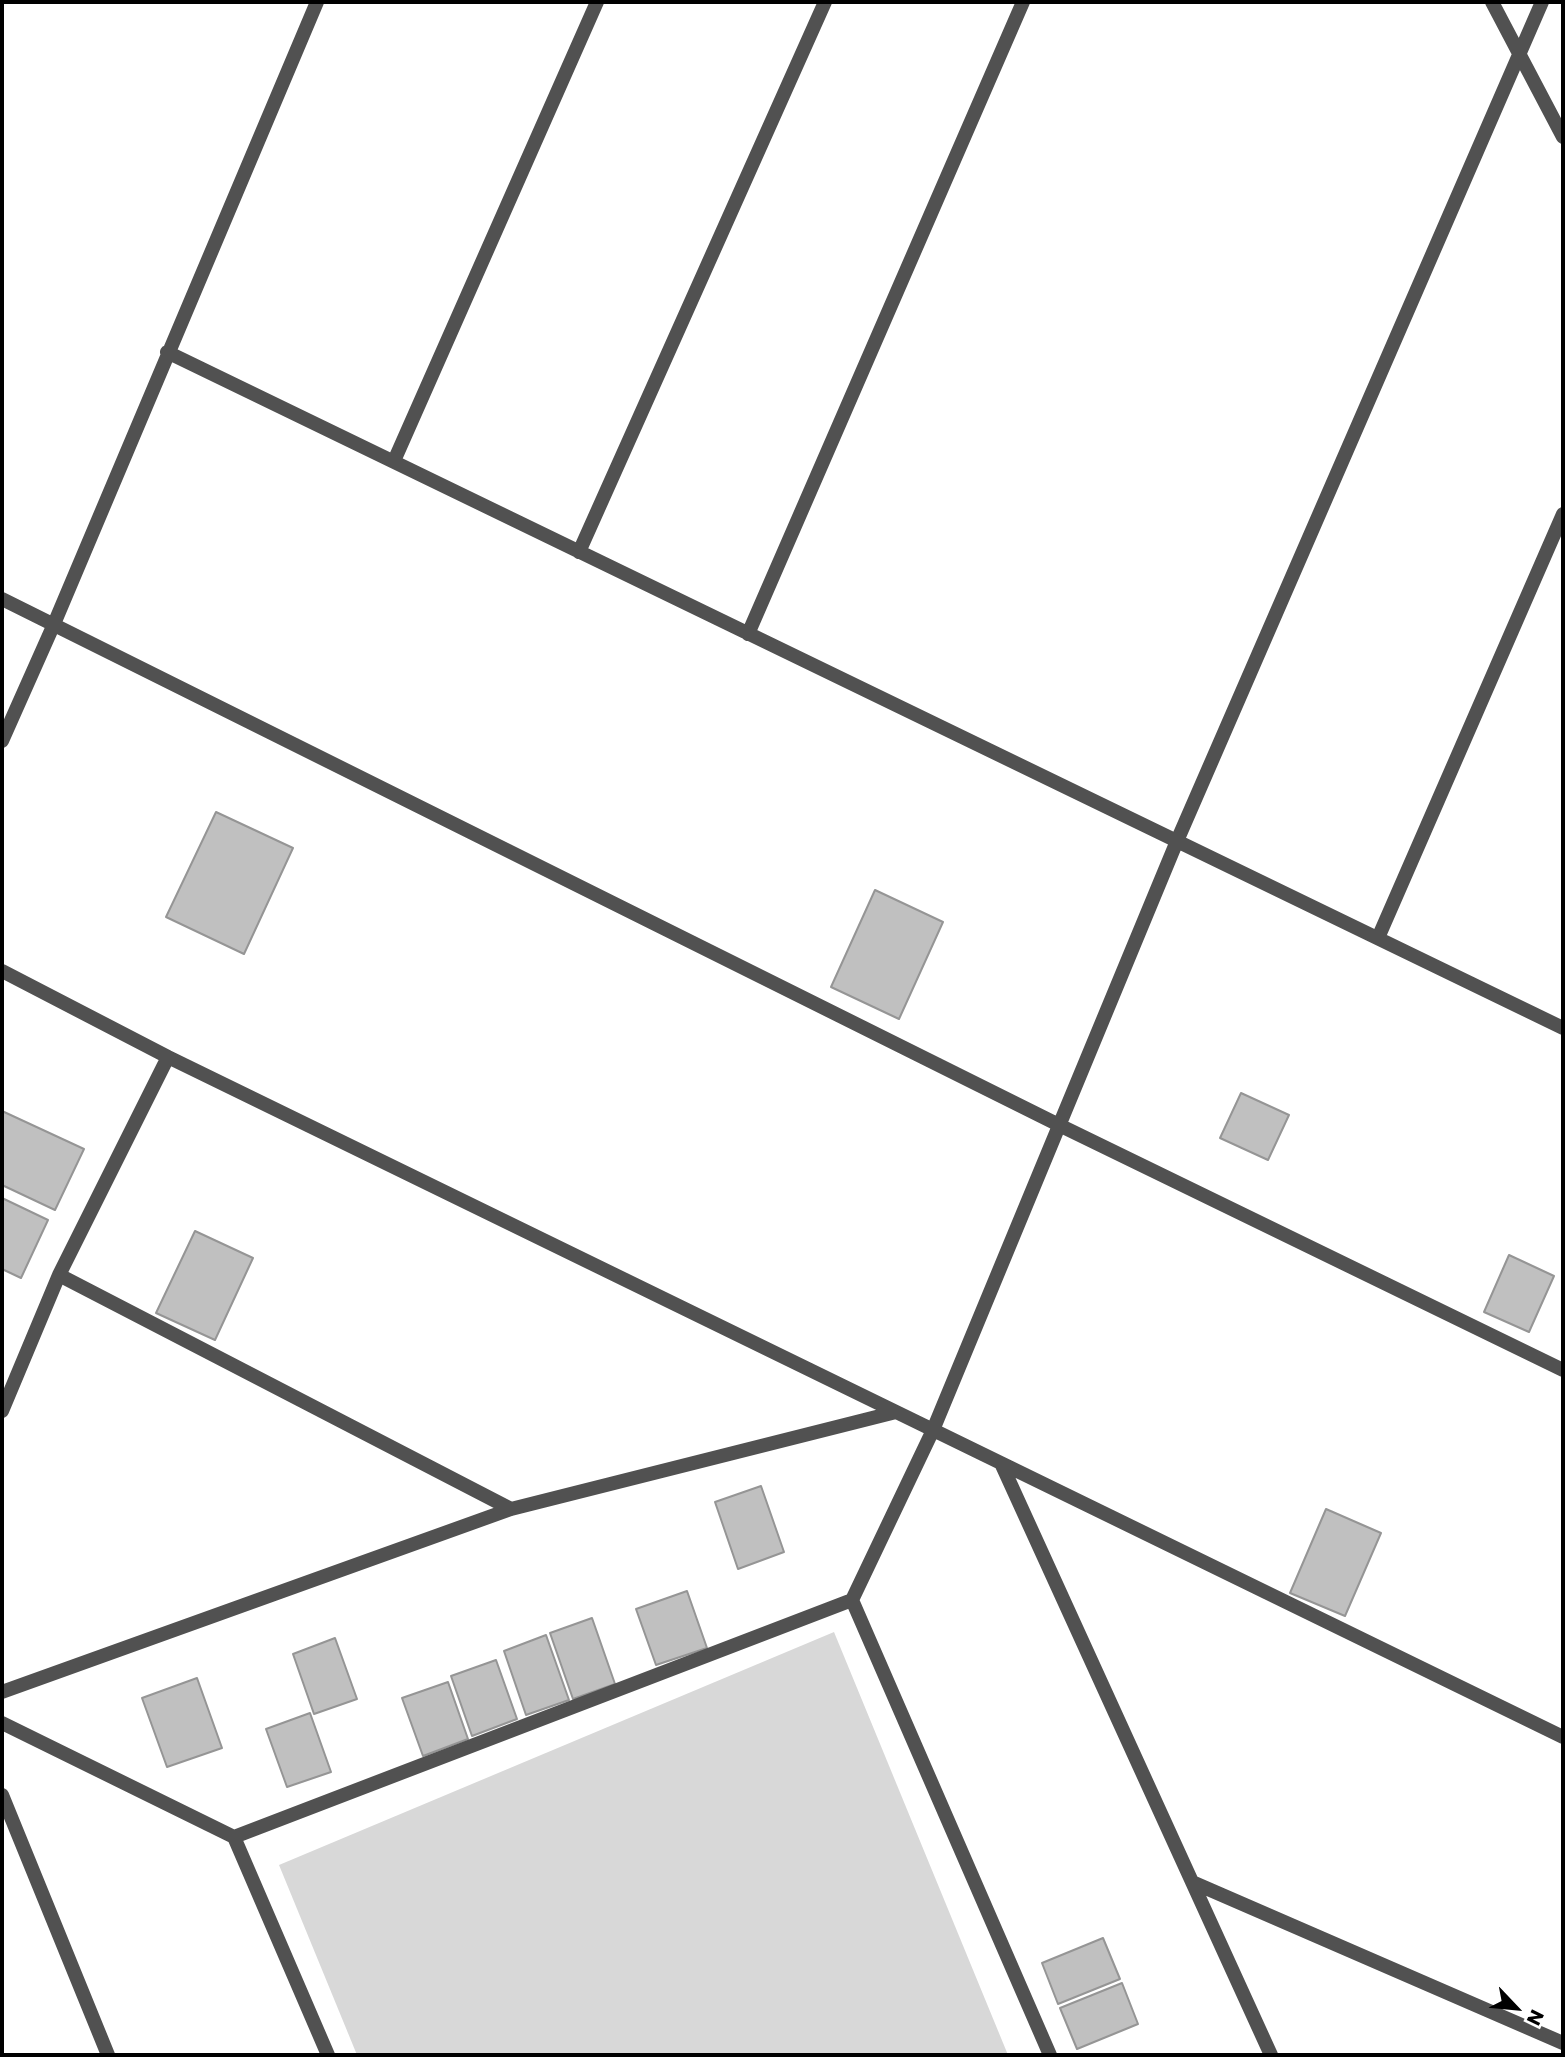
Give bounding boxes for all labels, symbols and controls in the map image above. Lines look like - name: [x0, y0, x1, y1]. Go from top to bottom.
- north arrow: [1481, 1973, 1551, 2043]
- text: N: [1520, 2005, 1551, 2030]

